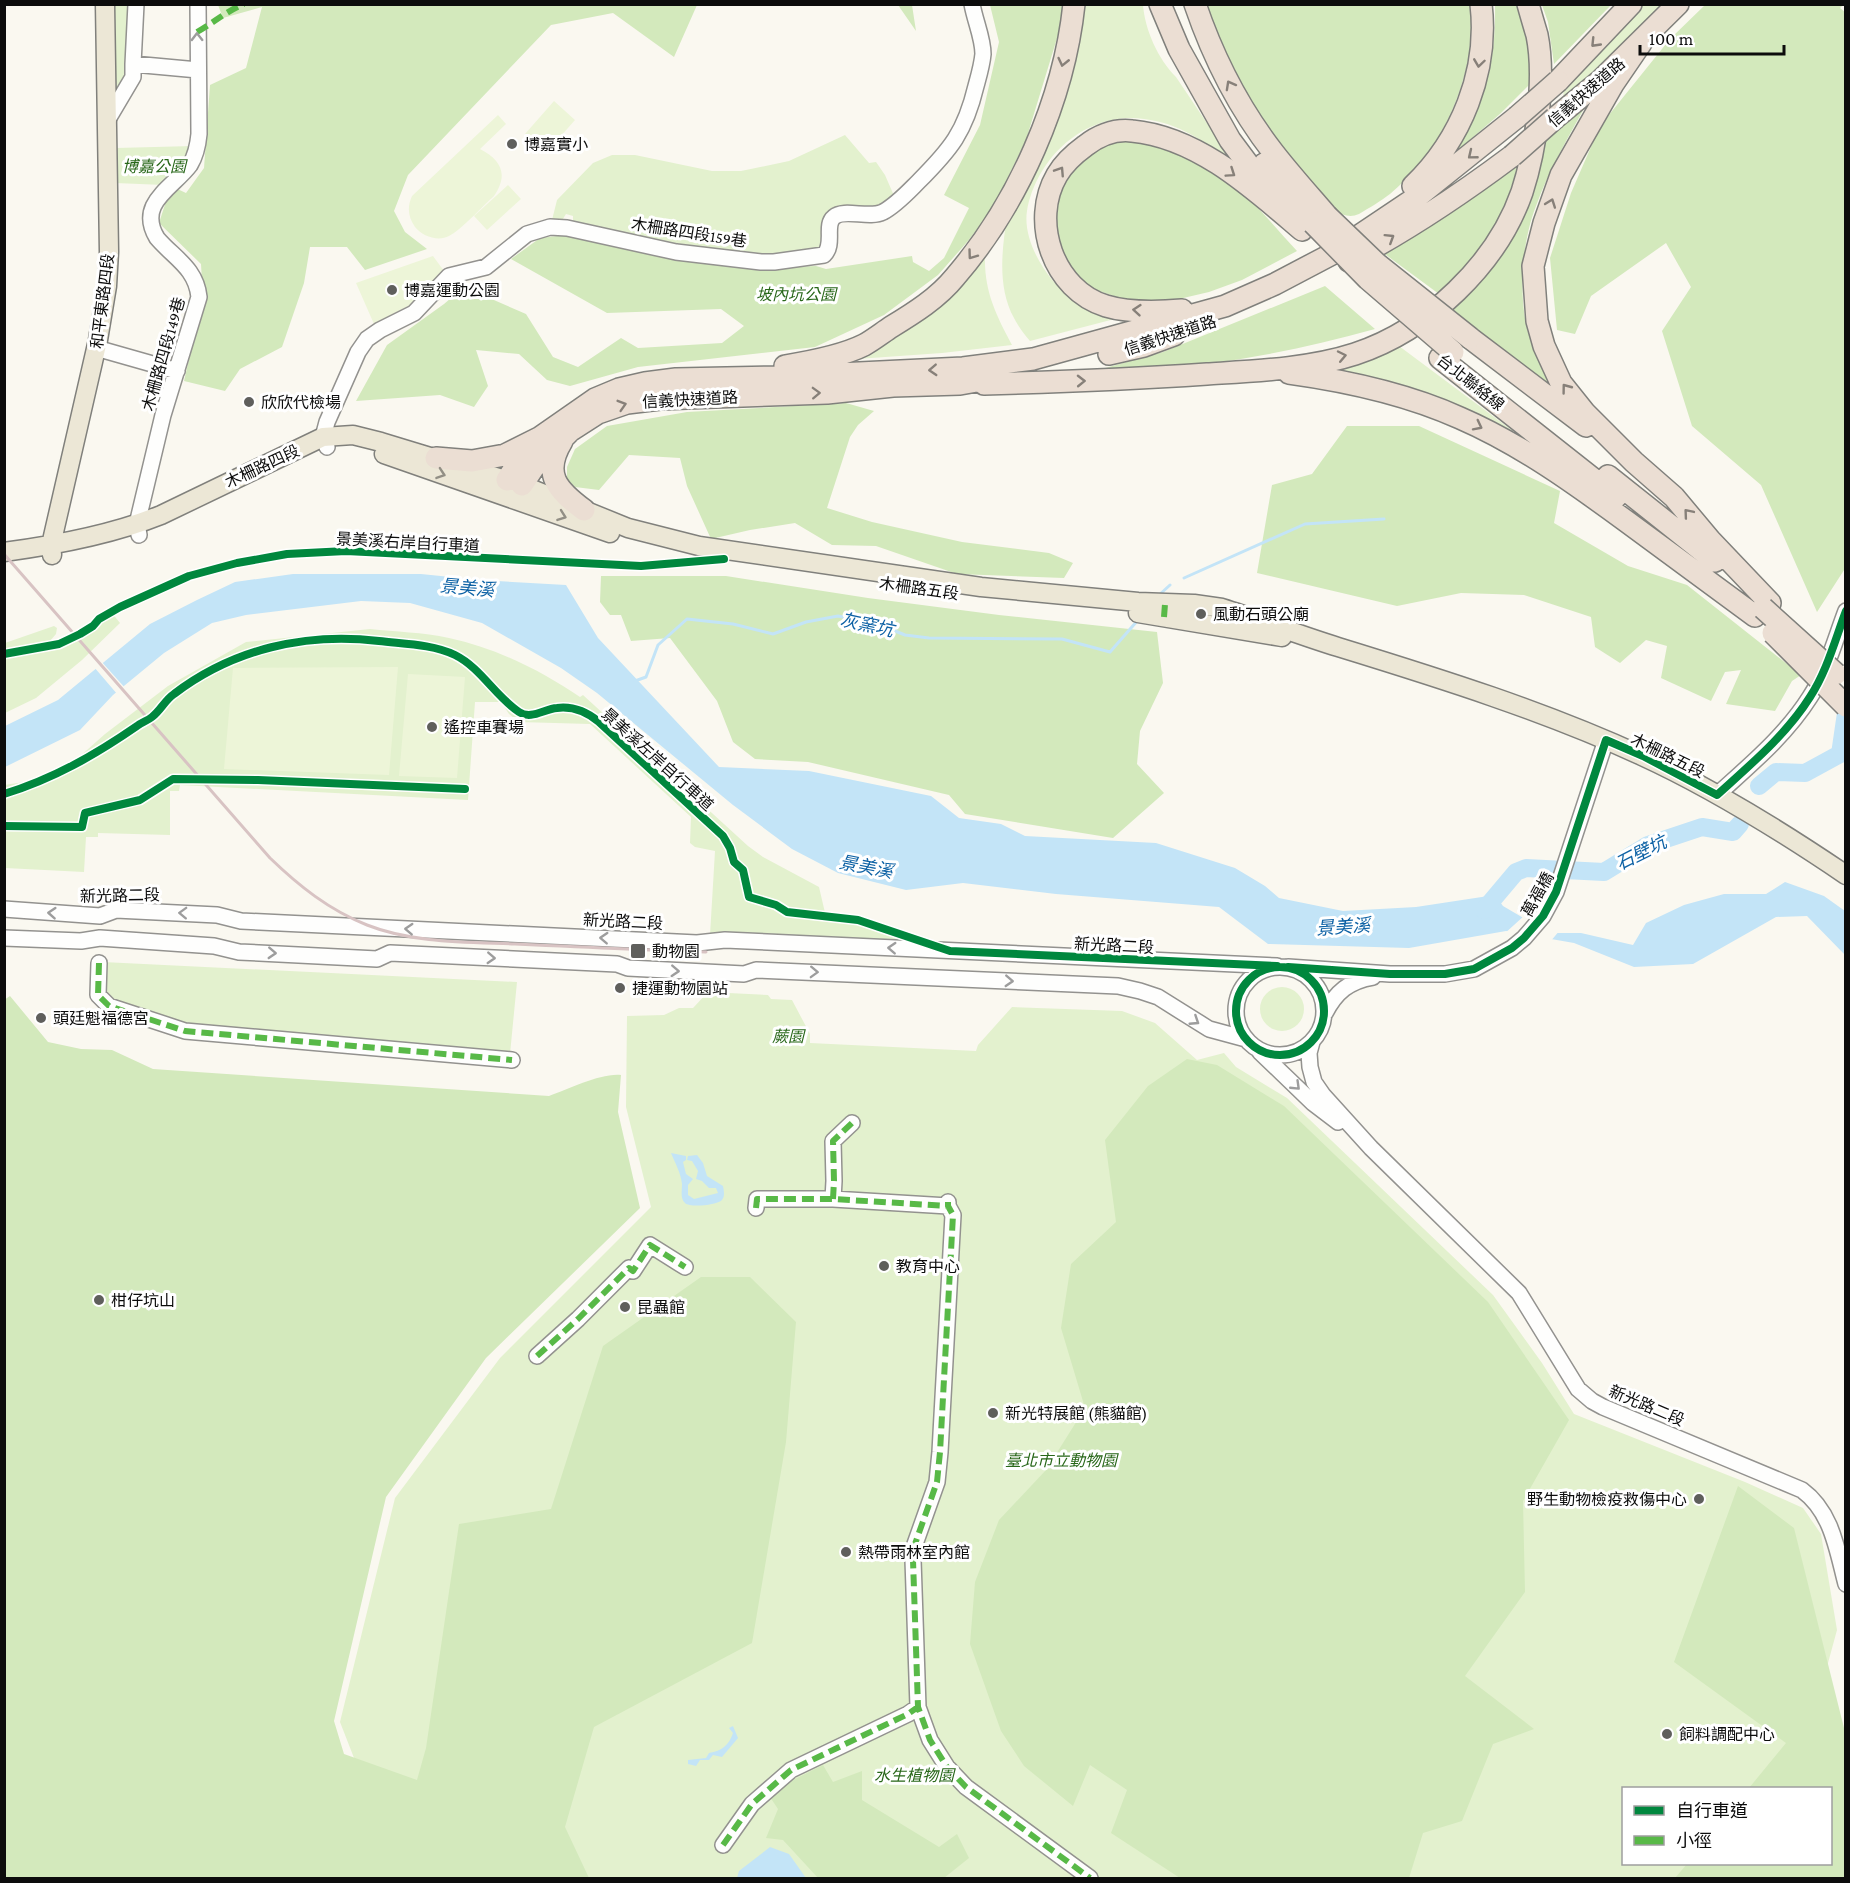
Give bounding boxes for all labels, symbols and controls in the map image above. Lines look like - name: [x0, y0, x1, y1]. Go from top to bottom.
- scale bar: [1640, 18, 1784, 56]
- text: 100 m: [1649, 29, 1694, 49]
- one-way arrow: [191, 33, 203, 42]
- one-way arrow: [1591, 36, 1602, 47]
- street label: 信義快速道路: [1545, 54, 1628, 130]
- one-way arrow: [1058, 57, 1071, 67]
- one-way arrow: [1473, 58, 1485, 67]
- one-way arrow: [1226, 81, 1237, 91]
- place label: 博嘉實小: [524, 136, 588, 153]
- marker: 博嘉實小: [505, 137, 519, 151]
- one-way arrow: [1468, 147, 1479, 158]
- park label: 博嘉公園: [122, 158, 188, 175]
- one-way arrow: [1224, 166, 1235, 177]
- one-way arrow: [1053, 167, 1064, 178]
- one-way arrow: [1544, 198, 1557, 209]
- street label: 木柵路四段159巷: [630, 215, 748, 250]
- one-way arrow: [1383, 234, 1394, 245]
- one-way arrow: [968, 248, 979, 259]
- street label: 和平東路四段: [88, 252, 117, 350]
- place label: 博嘉運動公園: [404, 282, 500, 299]
- marker: 博嘉運動公園: [385, 283, 399, 297]
- park label: 坡內坑公園: [756, 286, 838, 303]
- street label: 木柵路四段149巷: [139, 295, 188, 413]
- one-way arrow: [1132, 304, 1141, 317]
- street label: 信義快速道路: [1122, 313, 1218, 358]
- one-way arrow: [1337, 351, 1347, 364]
- street label: 台北聯絡線: [1434, 351, 1507, 414]
- one-way arrow: [929, 363, 938, 376]
- one-way arrow: [1077, 375, 1086, 387]
- one-way arrow: [1562, 384, 1573, 395]
- one-way arrow: [812, 387, 821, 400]
- street label: 信義快速道路: [642, 388, 738, 411]
- place label: 欣欣代檢場: [261, 394, 341, 411]
- marker: 欣欣代檢場: [242, 395, 256, 409]
- one-way arrow: [616, 400, 627, 412]
- one-way arrow: [1472, 419, 1483, 431]
- street label: 木柵路四段: [222, 442, 302, 491]
- one-way arrow: [435, 467, 446, 479]
- one-way arrow: [557, 509, 567, 522]
- one-way arrow: [1684, 509, 1695, 520]
- street label: 景美溪右岸自行車道: [336, 530, 480, 555]
- street label: 木柵路五段: [878, 575, 960, 602]
- water label: 景美溪: [439, 576, 498, 601]
- place label: 風動石頭公廟: [1213, 606, 1309, 623]
- marker: 風動石頭公廟: [1194, 607, 1208, 621]
- water label: 灰窯坑: [839, 610, 898, 641]
- street label: 景美溪左岸自行車道: [598, 705, 717, 814]
- place label: 遙控車賽場: [444, 718, 524, 736]
- marker: 遙控車賽場: [425, 720, 439, 734]
- street label: 木柵路五段: [1628, 730, 1707, 781]
- water label: 石壁坑: [1612, 830, 1672, 874]
- water label: 景美溪: [838, 852, 897, 883]
- street label: 萬福橋: [1518, 869, 1557, 919]
- street label: 新光路二段: [80, 886, 160, 905]
- one-way arrow: [48, 906, 57, 919]
- one-way arrow: [179, 907, 188, 920]
- street label: 新光路二段: [583, 911, 663, 932]
- water label: 景美溪: [1315, 915, 1374, 939]
- one-way arrow: [405, 923, 414, 936]
- one-way arrow: [600, 932, 609, 945]
- street label: 新光路二段: [1074, 935, 1154, 956]
- one-way arrow: [887, 941, 896, 954]
- marker: 動物園: [629, 942, 647, 960]
- place label: 動物園: [652, 943, 700, 960]
- one-way arrow: [267, 947, 276, 960]
- one-way arrow: [486, 951, 495, 964]
- one-way arrow: [670, 964, 679, 977]
- one-way arrow: [810, 965, 819, 978]
- one-way arrow: [1004, 974, 1013, 987]
- place label: 捷運動物園站: [632, 980, 728, 997]
- marker: 捷運動物園站: [613, 981, 627, 995]
- place label: 頭廷魁福德宮: [53, 1010, 149, 1027]
- marker: 頭廷魁福德宮: [34, 1011, 48, 1025]
- one-way arrow: [1189, 1013, 1199, 1025]
- park label: 蕨園: [772, 1028, 806, 1045]
- one-way arrow: [1288, 1079, 1299, 1090]
- place label: 教育中心: [896, 1258, 960, 1275]
- marker: 教育中心: [877, 1259, 891, 1273]
- place label: 柑仔坑山: [111, 1292, 175, 1309]
- marker: 柑仔坑山: [92, 1293, 106, 1307]
- place label: 昆蟲館: [637, 1299, 685, 1316]
- marker: 昆蟲館: [618, 1300, 632, 1314]
- street label: 新光路二段: [1607, 1382, 1687, 1429]
- place label: 新光特展館 (熊貓館): [1005, 1405, 1147, 1423]
- marker: 新光特展館 (熊貓館): [986, 1406, 1000, 1420]
- park label: 臺北市立動物園: [1005, 1452, 1119, 1469]
- place label: 野生動物檢疫救傷中心: [1527, 1491, 1687, 1508]
- marker: 野生動物檢疫救傷中心: [1692, 1492, 1706, 1506]
- place label: 熱帶雨林室內館: [858, 1544, 970, 1561]
- marker: 熱帶雨林室內館: [839, 1545, 853, 1559]
- place label: 飼料調配中心: [1679, 1726, 1775, 1743]
- marker: 飼料調配中心: [1660, 1727, 1674, 1741]
- park label: 水生植物園: [874, 1767, 956, 1784]
- legend: [1622, 1787, 1832, 1865]
- text: 自行車道: [1676, 1801, 1748, 1821]
- text: 小徑: [1676, 1831, 1712, 1851]

